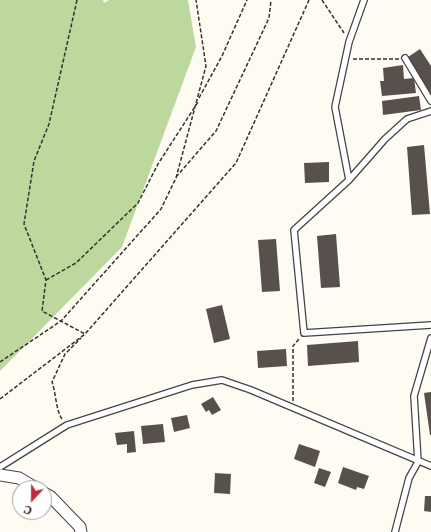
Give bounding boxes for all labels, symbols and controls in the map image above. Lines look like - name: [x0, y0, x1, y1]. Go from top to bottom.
- north arrow: [12, 480, 52, 520]
- text: С: [22, 502, 34, 518]

